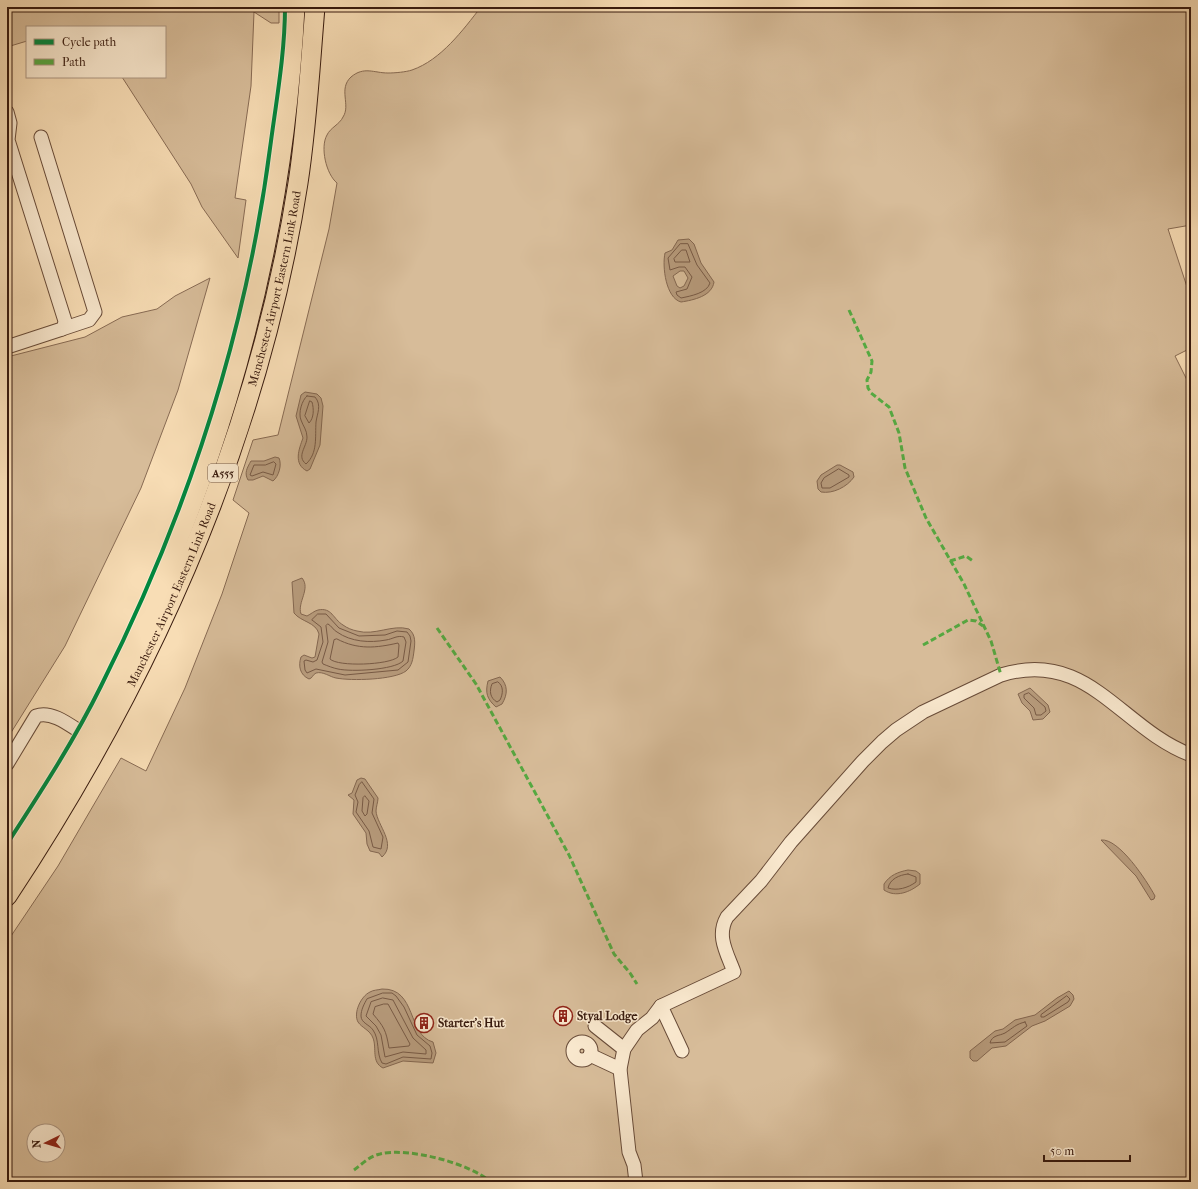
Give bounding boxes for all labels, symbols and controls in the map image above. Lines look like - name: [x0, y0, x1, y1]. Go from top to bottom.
- legend: [26, 26, 166, 78]
- text: Cycle path: [62, 35, 117, 49]
- text: Path: [62, 55, 86, 69]
- street label: Manchester Airport Eastern Link Road: [245, 189, 304, 388]
- road number: A555: [208, 464, 238, 482]
- street label: Manchester Airport Eastern Link Road: [124, 500, 219, 689]
- building icon: Styal Lodge: [552, 1005, 574, 1027]
- place label: Styal Lodge: [577, 1009, 637, 1024]
- building icon: Starter's Hut: [413, 1012, 435, 1034]
- place label: Starter's Hut: [438, 1016, 505, 1030]
- north arrow: [26, 1123, 66, 1163]
- scale bar: [1044, 1137, 1130, 1163]
- text: N: [30, 1138, 43, 1149]
- text: 50 m: [1050, 1144, 1074, 1158]

